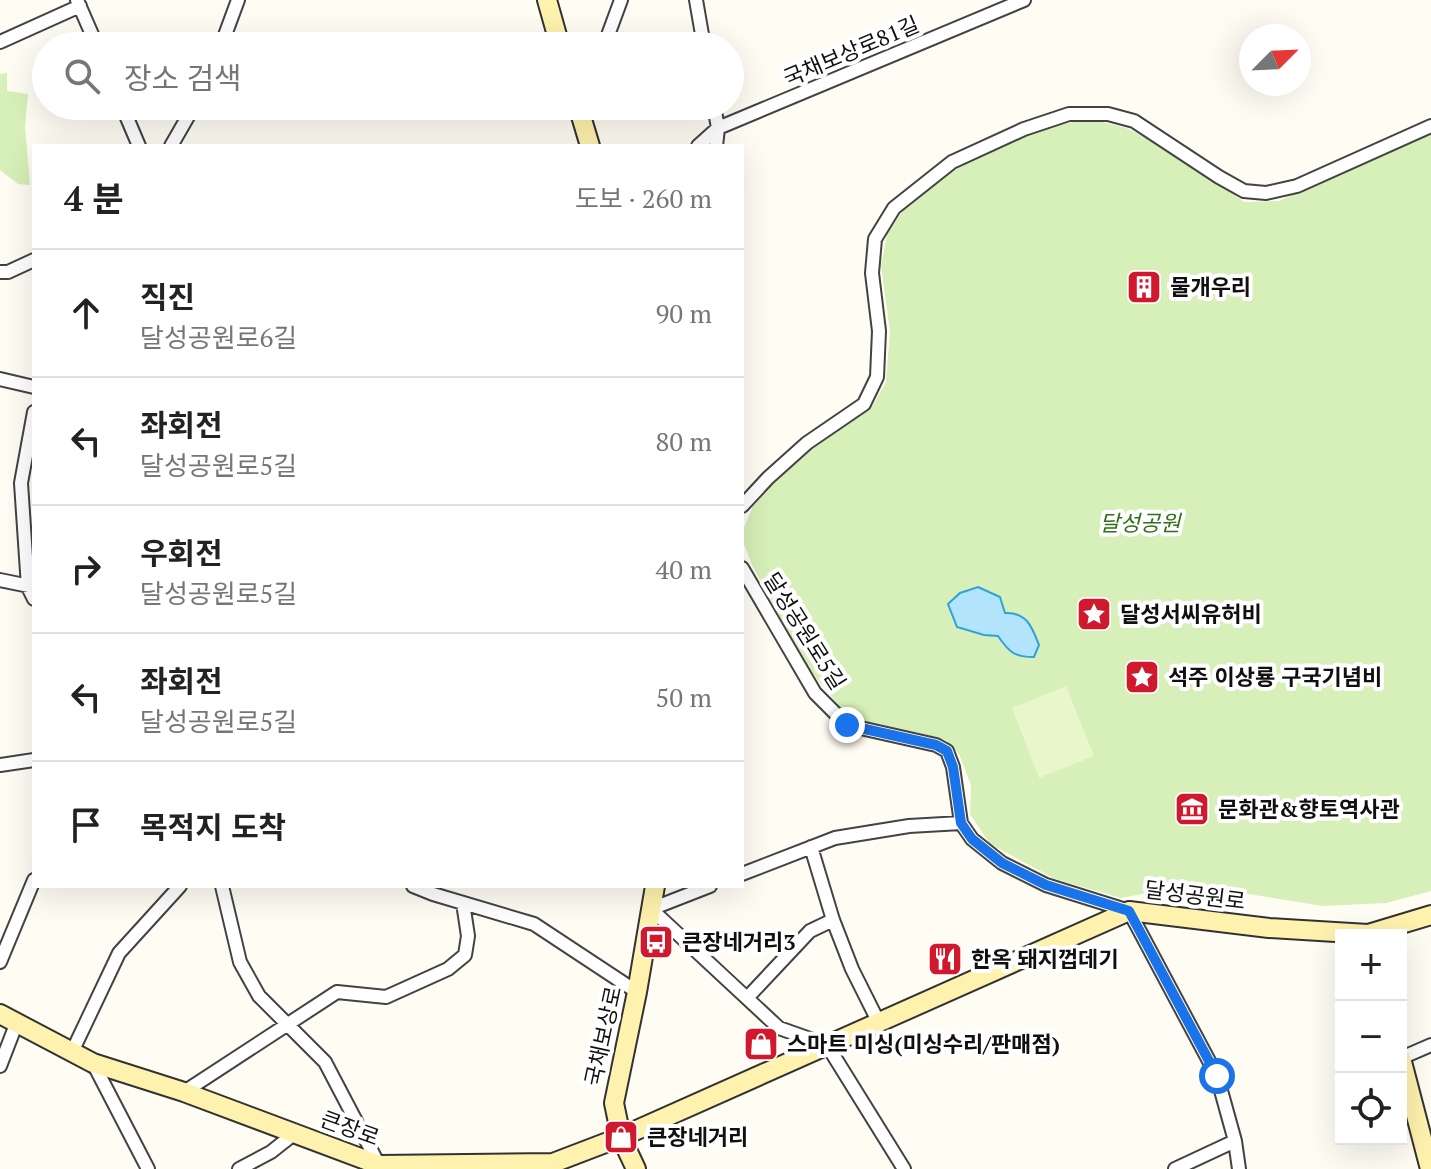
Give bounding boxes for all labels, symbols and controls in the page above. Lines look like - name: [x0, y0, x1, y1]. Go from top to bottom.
- street label: 국채보상로81길: [778, 9, 923, 92]
- north arrow: [1239, 24, 1311, 96]
- search box: [32, 32, 744, 120]
- icon: search: [60, 54, 104, 98]
- text: 장소 검색: [124, 58, 242, 98]
- text: 4 분: [64, 176, 124, 221]
- text: 도보 · 260 m: [575, 181, 712, 215]
- building icon: 물개우리: [1125, 268, 1163, 306]
- place label: 물개우리: [1170, 272, 1251, 301]
- text: 직진: [140, 277, 195, 317]
- icon: ahead: [64, 291, 108, 335]
- text: 90 m: [656, 296, 712, 330]
- text: 달성공원로6길: [140, 320, 297, 354]
- text: 좌회전: [140, 405, 223, 445]
- icon: left: [64, 419, 108, 463]
- text: 80 m: [656, 424, 712, 458]
- text: 달성공원로5길: [140, 448, 297, 482]
- park label: 달성공원: [1100, 508, 1182, 537]
- text: 우회전: [140, 533, 223, 573]
- icon: right: [64, 547, 108, 591]
- text: 40 m: [656, 552, 712, 586]
- street label: 달성공원로5길: [758, 567, 853, 695]
- text: 달성공원로5길: [140, 576, 297, 610]
- place icon: 달성서씨유허비: [1075, 595, 1113, 633]
- place label: 달성서씨유허비: [1120, 599, 1262, 628]
- place icon: 석주 이상룡 구국기념비: [1123, 658, 1161, 696]
- text: 좌회전: [140, 661, 223, 701]
- place label: 석주 이상룡 구국기념비: [1168, 662, 1382, 691]
- icon: left: [64, 675, 108, 719]
- text: 50 m: [656, 680, 712, 714]
- text: 달성공원로5길: [140, 704, 297, 738]
- route end: [829, 707, 865, 743]
- museum icon: 문화관&향토역사관: [1173, 790, 1211, 828]
- place label: 문화관&향토역사관: [1218, 794, 1400, 823]
- icon: arrive: [64, 803, 108, 847]
- text: 목적지 도착: [140, 807, 286, 847]
- street label: 달성공원로: [1143, 874, 1247, 915]
- bus stop icon: 큰장네거리3: [637, 923, 675, 961]
- place label: 큰장네거리3: [682, 927, 796, 956]
- map controls: [1335, 929, 1407, 1145]
- button: +: [1335, 929, 1407, 1001]
- restaurant icon: 한옥 돼지껍데기: [926, 940, 964, 978]
- place label: 한옥 돼지껍데기: [971, 944, 1119, 973]
- street label: 국채보상로: [578, 983, 627, 1088]
- button: −: [1335, 1001, 1407, 1073]
- shop icon: 스마트 미싱(미싱수리/판매점): [742, 1025, 780, 1063]
- place label: 스마트 미싱(미싱수리/판매점): [787, 1029, 1060, 1058]
- route start: [1199, 1058, 1235, 1094]
- button: locate: [1335, 1073, 1407, 1145]
- street label: 큰장로: [317, 1104, 384, 1152]
- shop icon: 큰장네거리: [602, 1118, 640, 1156]
- place label: 큰장네거리: [647, 1122, 748, 1151]

